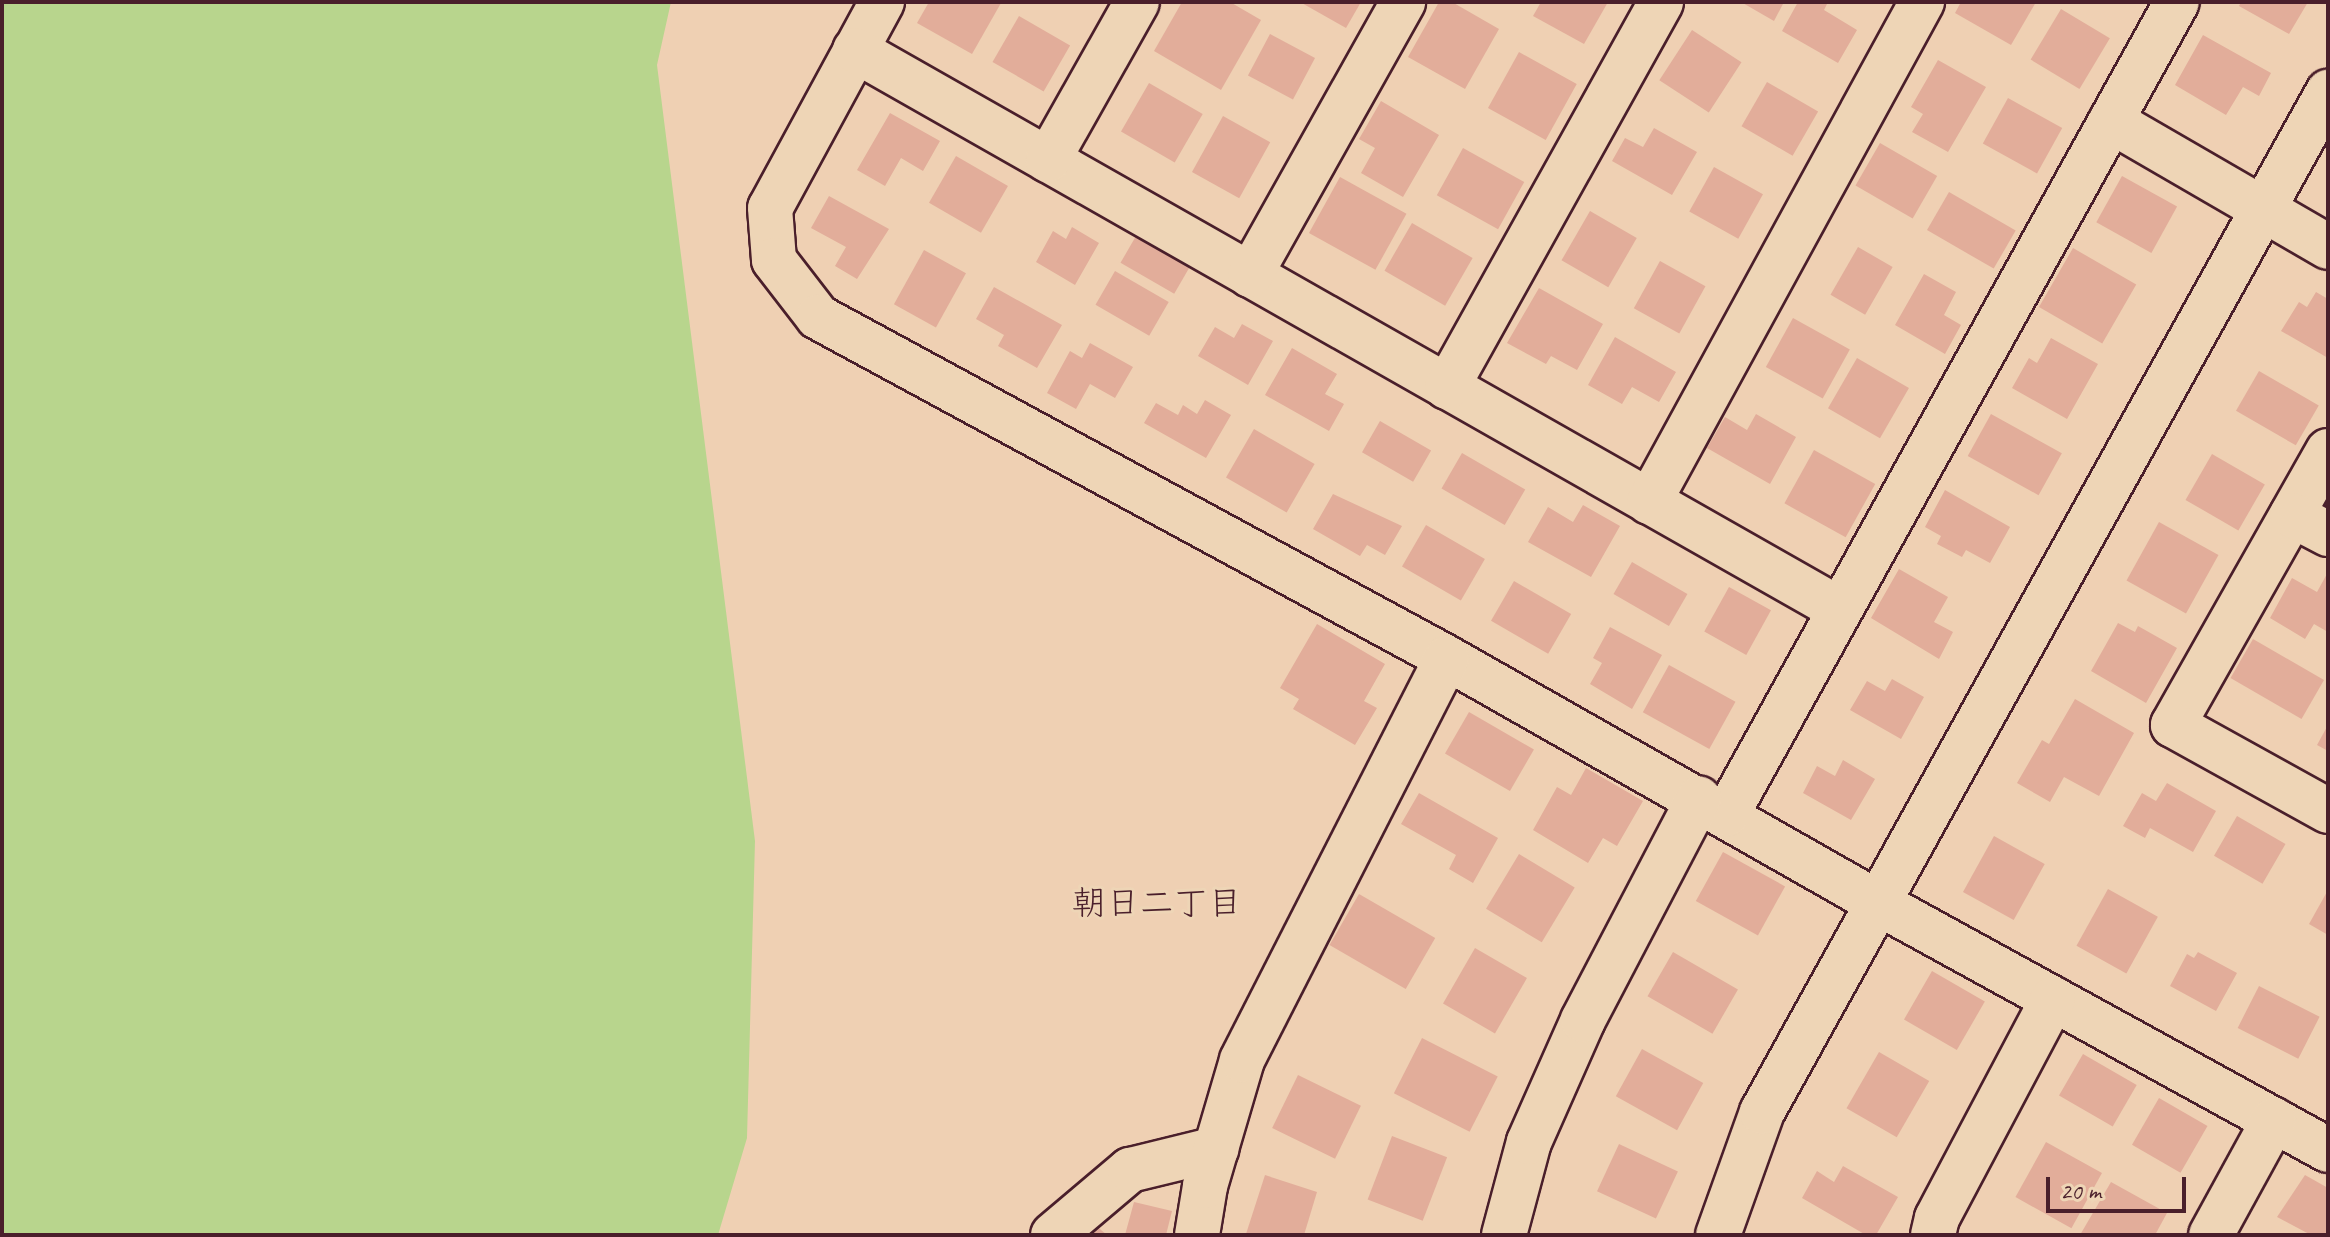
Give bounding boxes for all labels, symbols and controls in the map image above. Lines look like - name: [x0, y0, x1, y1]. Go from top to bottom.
- district label: 朝日二丁目: [1072, 883, 1242, 923]
- scale bar: [2050, 1161, 2190, 1211]
- text: 20 m: [2060, 1176, 2101, 1206]

